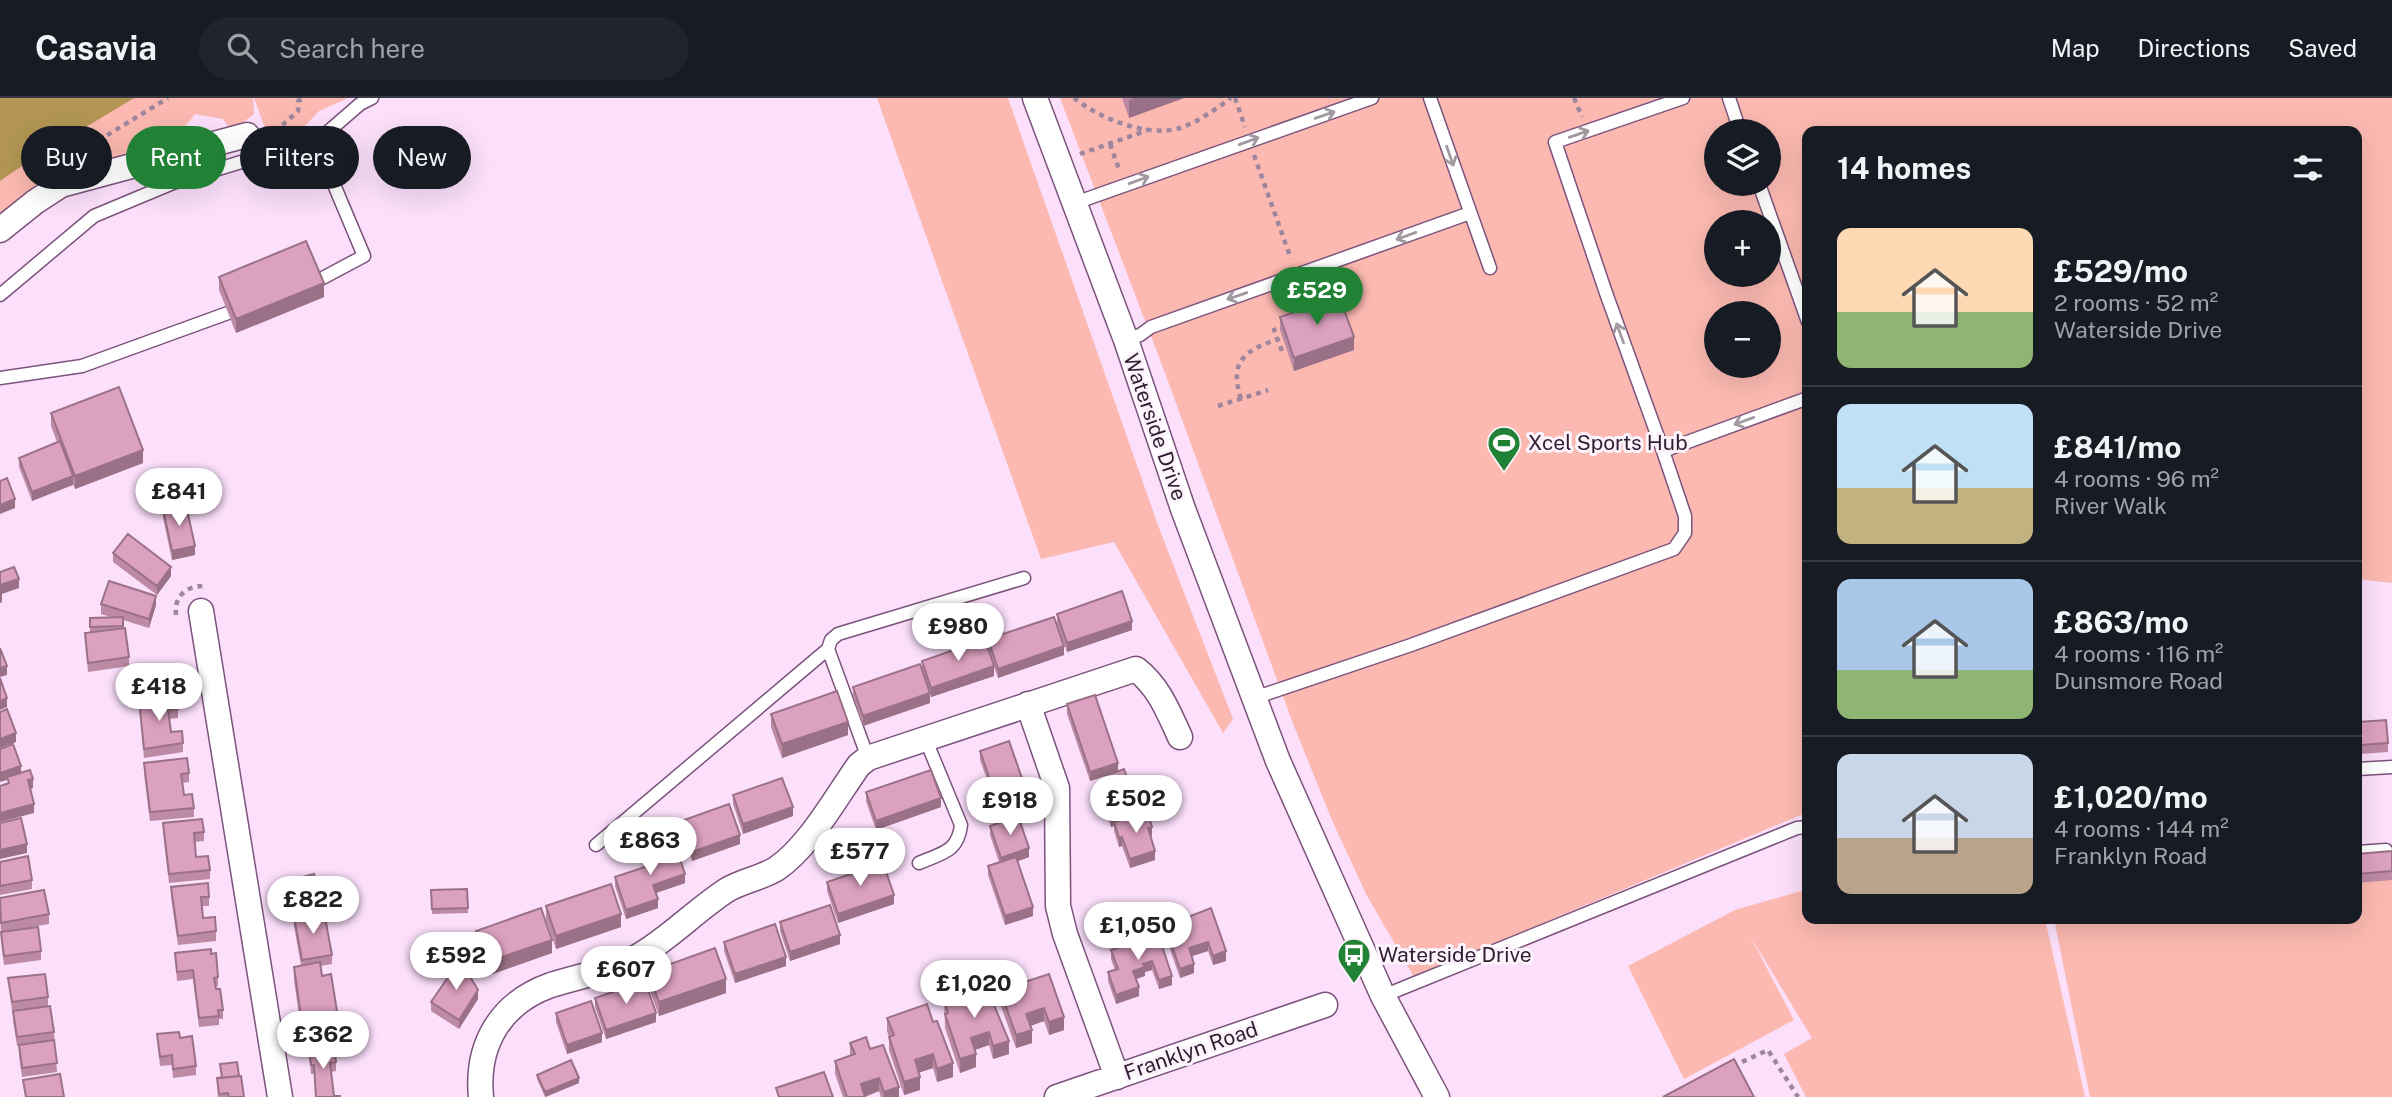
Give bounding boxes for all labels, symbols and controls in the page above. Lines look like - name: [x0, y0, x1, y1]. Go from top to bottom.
- search box: [199, 17, 689, 80]
- text: Casavia: [35, 29, 157, 67]
- icon: search: [223, 29, 261, 67]
- text: Search here: [279, 33, 425, 64]
- text: Map: [2051, 34, 2100, 62]
- text: Directions: [2138, 34, 2250, 62]
- text: Saved: [2288, 34, 2357, 62]
- one-way arrow: [1313, 107, 1335, 120]
- map controls: [1704, 119, 1781, 378]
- button: layers: [1704, 119, 1781, 196]
- chip: Buy: [21, 126, 112, 189]
- chip: Rent: [126, 126, 226, 189]
- chip: Filters: [240, 126, 359, 189]
- chip: New: [373, 126, 471, 189]
- one-way arrow: [1568, 127, 1590, 139]
- one-way arrow: [1237, 134, 1259, 147]
- one-way arrow: [1445, 144, 1457, 166]
- icon: filters: [2289, 149, 2327, 187]
- text: 14 homes: [1837, 150, 1971, 186]
- one-way arrow: [1128, 173, 1150, 185]
- button: +: [1704, 210, 1781, 287]
- one-way arrow: [1395, 231, 1417, 243]
- text: £529/mo: [2054, 253, 2188, 289]
- icon: home: [1893, 256, 1977, 340]
- pin: £529: [1276, 268, 1358, 327]
- text: £529: [1287, 276, 1347, 303]
- text: 2 rooms · 52 m²: [2054, 289, 2218, 316]
- one-way arrow: [1226, 290, 1248, 303]
- button: −: [1704, 301, 1781, 378]
- text: Waterside Drive: [2054, 316, 2222, 343]
- one-way arrow: [1613, 322, 1626, 344]
- street label: Waterside Drive: [1119, 350, 1192, 504]
- one-way arrow: [1733, 416, 1755, 428]
- sports icon: Xcel Sports Hub: [1485, 424, 1523, 473]
- text: £841/mo: [2054, 429, 2182, 465]
- place label: Xcel Sports Hub: [1528, 430, 1688, 455]
- icon: home: [1893, 432, 1977, 516]
- text: 4 rooms · 96 m²: [2054, 465, 2219, 492]
- pin: £841: [138, 468, 220, 528]
- text: £841: [151, 477, 207, 504]
- text: River Walk: [2054, 492, 2167, 519]
- pin: £980: [917, 603, 999, 663]
- text: £863/mo: [2054, 604, 2189, 640]
- icon: home: [1893, 607, 1977, 691]
- text: £980: [928, 612, 988, 639]
- text: 4 rooms · 116 m²: [2054, 640, 2223, 667]
- pin: £418: [118, 664, 200, 723]
- text: Dunsmore Road: [2054, 667, 2223, 694]
- text: £418: [131, 672, 187, 699]
- pin: £502: [1095, 776, 1177, 835]
- pin: £918: [969, 778, 1051, 837]
- text: £1,020/mo: [2054, 779, 2208, 815]
- icon: home: [1893, 782, 1977, 866]
- text: £502: [1106, 784, 1166, 811]
- text: £918: [982, 786, 1038, 813]
- text: 4 rooms · 144 m²: [2054, 815, 2229, 842]
- pin: £863: [609, 818, 691, 877]
- text: £863: [620, 826, 680, 853]
- pin: £577: [819, 828, 901, 888]
- text: £577: [830, 837, 890, 864]
- text: Franklyn Road: [2054, 842, 2207, 869]
- pin: £822: [272, 876, 354, 936]
- text: £822: [283, 885, 343, 912]
- pin: £1,050: [1081, 902, 1195, 962]
- text: £1,050: [1100, 911, 1176, 938]
- pin: £592: [415, 932, 497, 992]
- bus stop icon: Waterside Drive: [1335, 936, 1373, 985]
- text: £592: [426, 941, 486, 968]
- place label: Waterside Drive: [1378, 942, 1532, 967]
- pin: £607: [585, 946, 667, 1006]
- text: £607: [597, 955, 655, 982]
- pin: £1,020: [917, 960, 1031, 1020]
- text: £1,020: [936, 969, 1012, 996]
- pin: £362: [282, 1012, 364, 1071]
- street label: Franklyn Road: [1121, 1016, 1261, 1085]
- text: £362: [293, 1020, 353, 1047]

